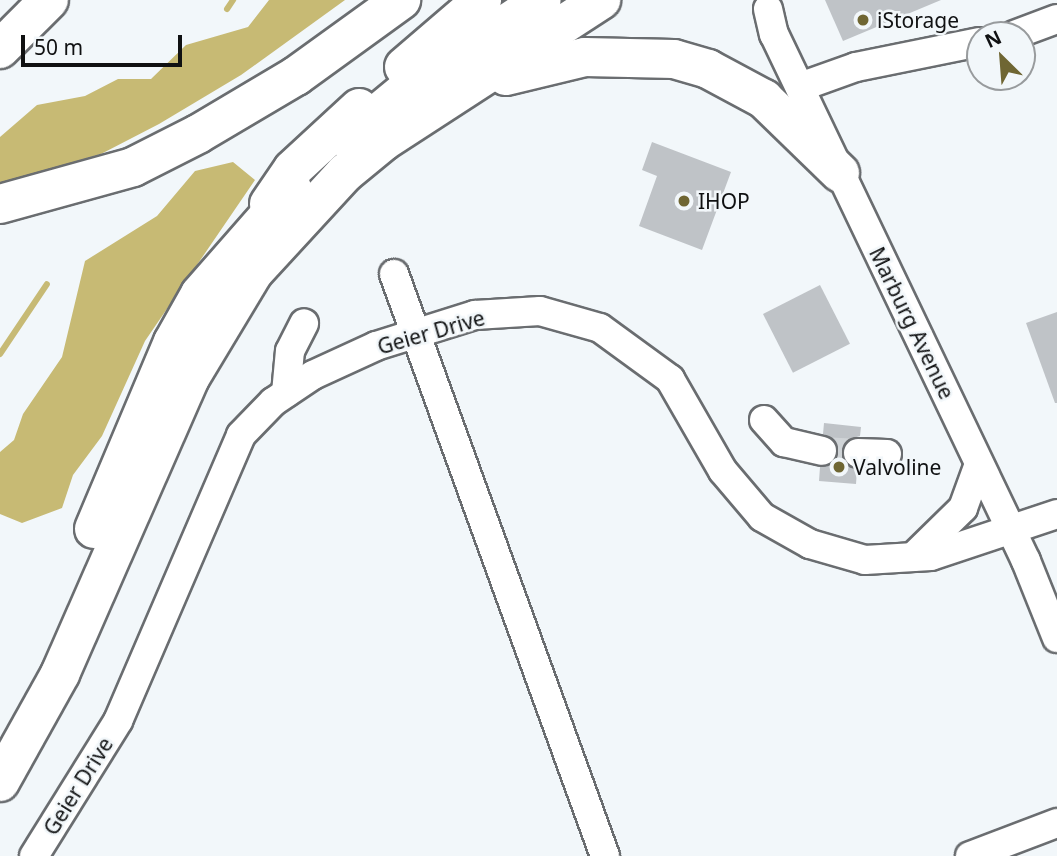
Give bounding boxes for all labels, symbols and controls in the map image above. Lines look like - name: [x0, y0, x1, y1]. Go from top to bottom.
- place label: iStorage: [877, 7, 959, 33]
- marker: iStorage: [855, 12, 871, 28]
- scale bar: [24, 21, 186, 65]
- north arrow: [966, 21, 1036, 91]
- text: N: [980, 24, 1005, 54]
- text: 50 m: [34, 33, 83, 61]
- place label: IHOP: [698, 188, 750, 214]
- marker: IHOP: [676, 193, 692, 209]
- street label: Marburg Avenue: [864, 243, 960, 403]
- street label: Geier Drive: [374, 305, 488, 359]
- place label: Valvoline: [853, 454, 941, 480]
- marker: Valvoline: [831, 459, 847, 475]
- street label: Geier Drive: [38, 732, 118, 840]

